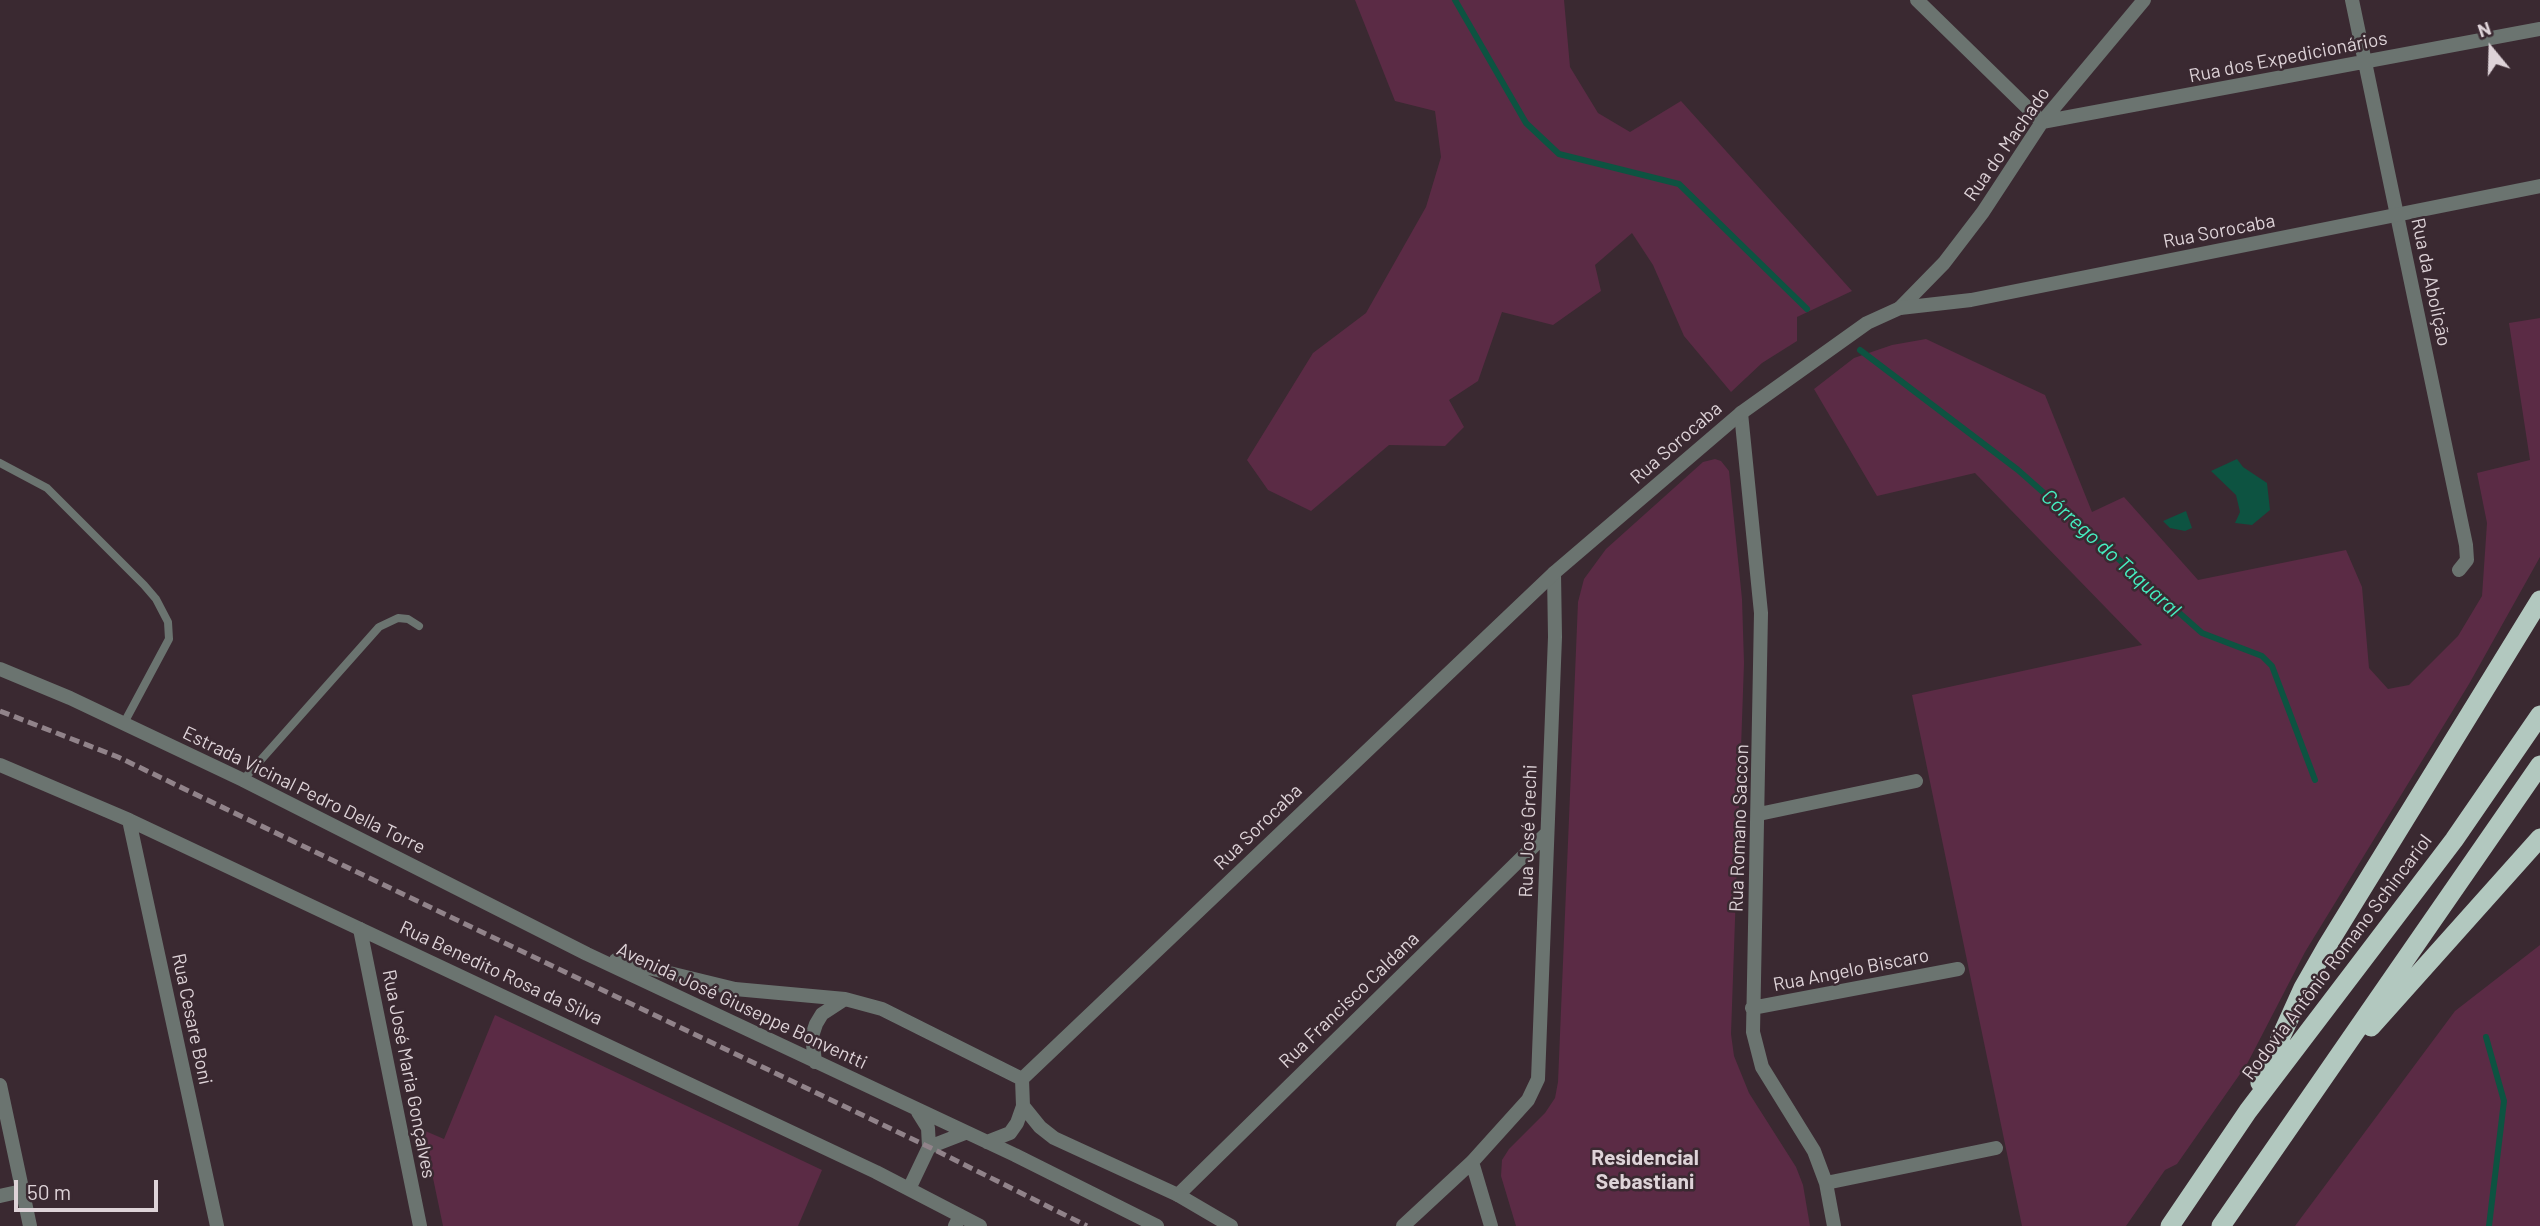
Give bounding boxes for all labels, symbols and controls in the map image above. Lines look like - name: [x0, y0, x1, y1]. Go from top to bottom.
- north arrow: [2456, 14, 2526, 84]
- text: N: [2474, 16, 2494, 42]
- street label: Rua dos Expedicionários: [2187, 27, 2389, 87]
- street label: Rua do Machado: [1959, 83, 2055, 205]
- street label: Rua Sorocaba: [2161, 209, 2277, 253]
- street label: Rua da Abolição: [2406, 216, 2456, 348]
- street label: Rua Sorocaba: [1626, 397, 1726, 489]
- water label: Córrego do Taquaral: [2036, 484, 2186, 622]
- street label: Estrada Vicinal Pedro Della Torre: [179, 721, 429, 859]
- street label: Rua Romano Saccon: [1725, 744, 1753, 912]
- street label: Rua José Grechi: [1514, 764, 1542, 898]
- street label: Rua Sorocaba: [1209, 779, 1307, 875]
- street label: Rodovia Antônio Romano Schincariol: [2237, 830, 2437, 1084]
- street label: Rua Benedito Rosa da Silva: [396, 916, 606, 1030]
- street label: Rua Francisco Caldana: [1274, 927, 1424, 1073]
- street label: Avenida José Giuseppe Bonventti: [613, 938, 871, 1074]
- street label: Rua Angelo Biscaro: [1771, 944, 1931, 996]
- street label: Rua Cesare Boni: [167, 951, 217, 1087]
- street label: Rua José Maria Gonçalves: [378, 968, 440, 1180]
- district label: Residencial Sebastiani: [1591, 1145, 1699, 1195]
- scale bar: [18, 1166, 161, 1210]
- text: 50 m: [27, 1179, 71, 1204]

